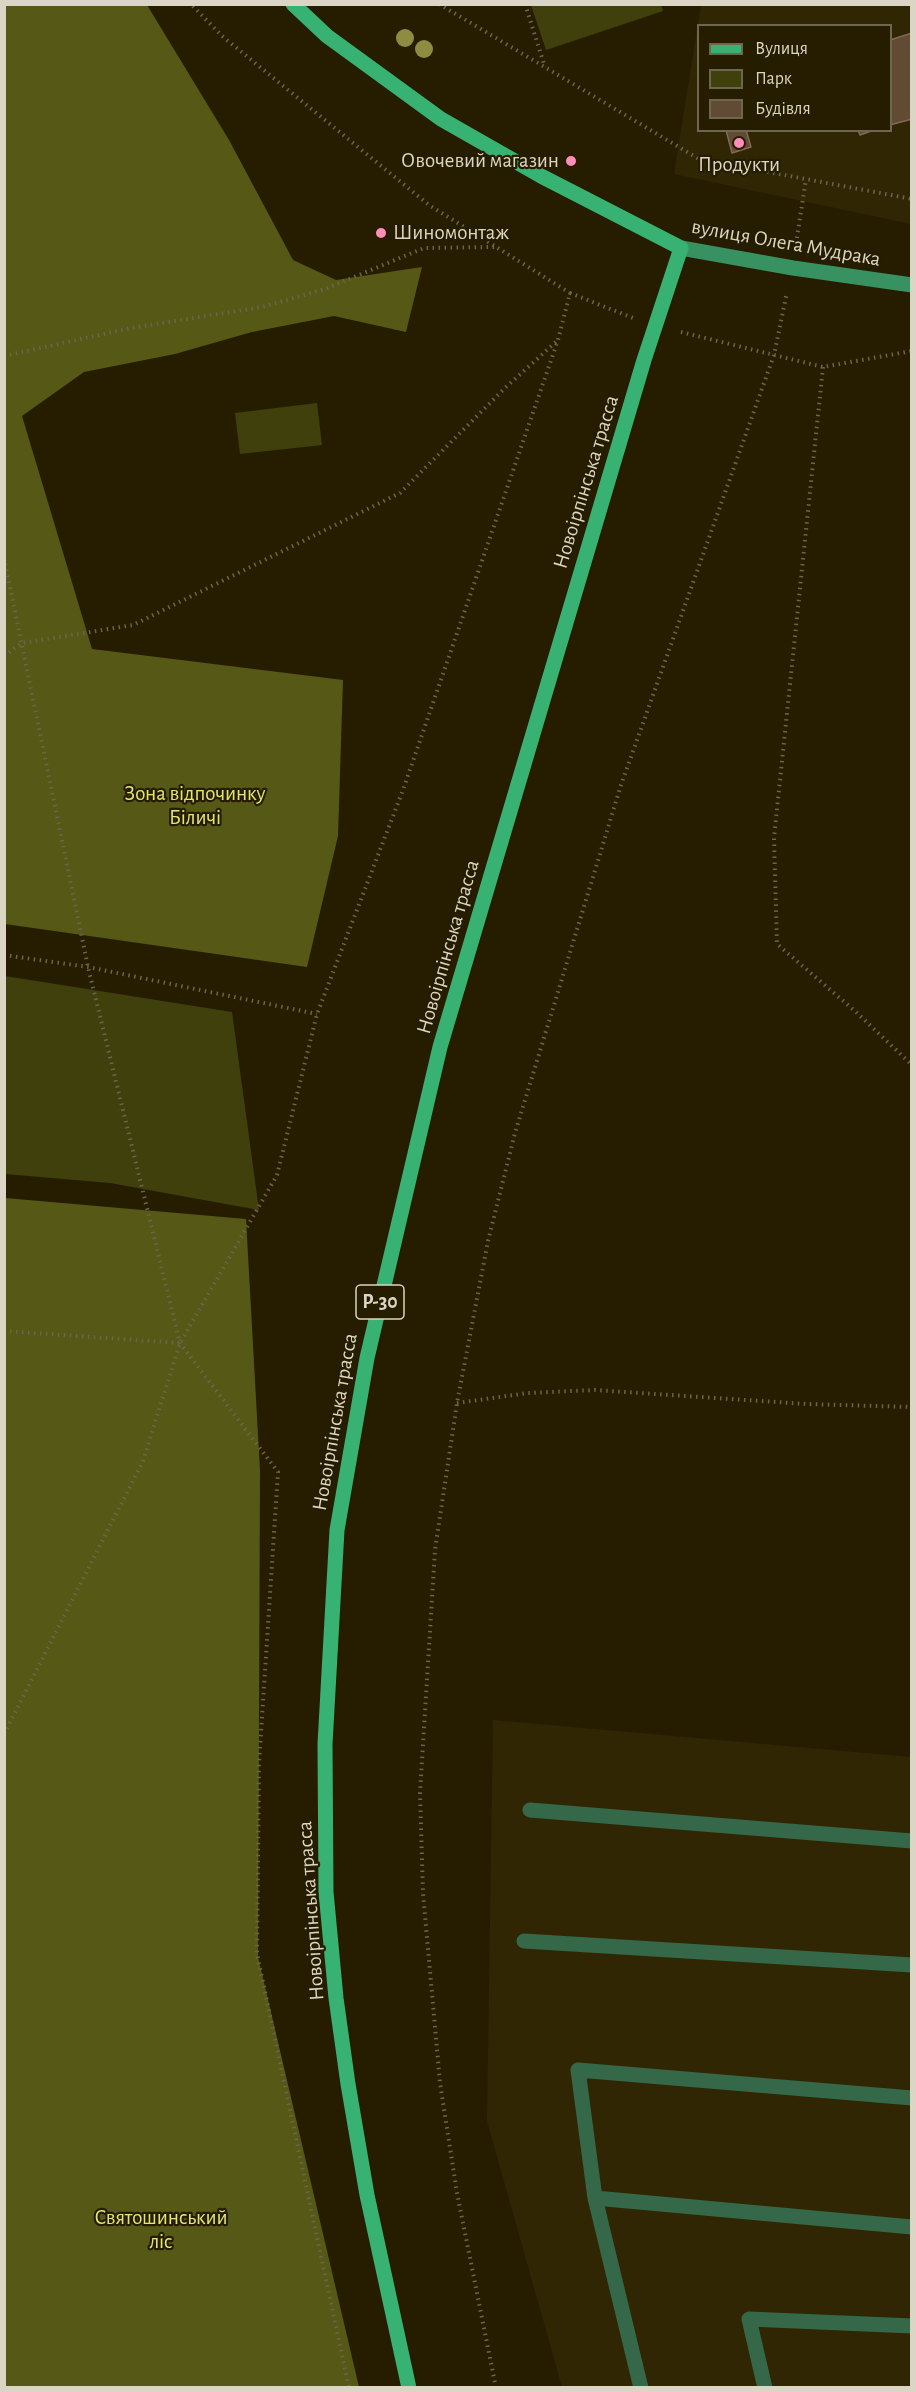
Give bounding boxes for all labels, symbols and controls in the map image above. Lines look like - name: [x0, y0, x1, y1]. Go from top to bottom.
- legend: [697, 24, 892, 132]
- text: Вулиця: [755, 40, 808, 58]
- text: Парк: [755, 70, 792, 88]
- text: Будівля: [755, 100, 811, 118]
- marker: Продукти: [732, 136, 746, 150]
- place label: Овочевий магазин: [401, 148, 559, 174]
- place label: Продукти: [698, 152, 780, 178]
- marker: Овочевий магазин: [564, 154, 578, 168]
- street label: вулиця Олега Мудрака: [689, 214, 883, 272]
- place label: Шиномонтаж: [393, 220, 509, 246]
- marker: Шиномонтаж: [374, 226, 388, 240]
- street label: Новоірпінська трасса: [548, 392, 624, 572]
- park label: Зона відпочинку Біличі: [124, 781, 266, 831]
- street label: Новоірпінська трасса: [411, 857, 485, 1037]
- road number: Р-30: [356, 1285, 404, 1319]
- street label: Новоірпінська трасса: [307, 1331, 363, 1513]
- street label: Новоірпінська трасса: [292, 1820, 330, 2002]
- park label: Святошинський ліс: [94, 2205, 228, 2255]

